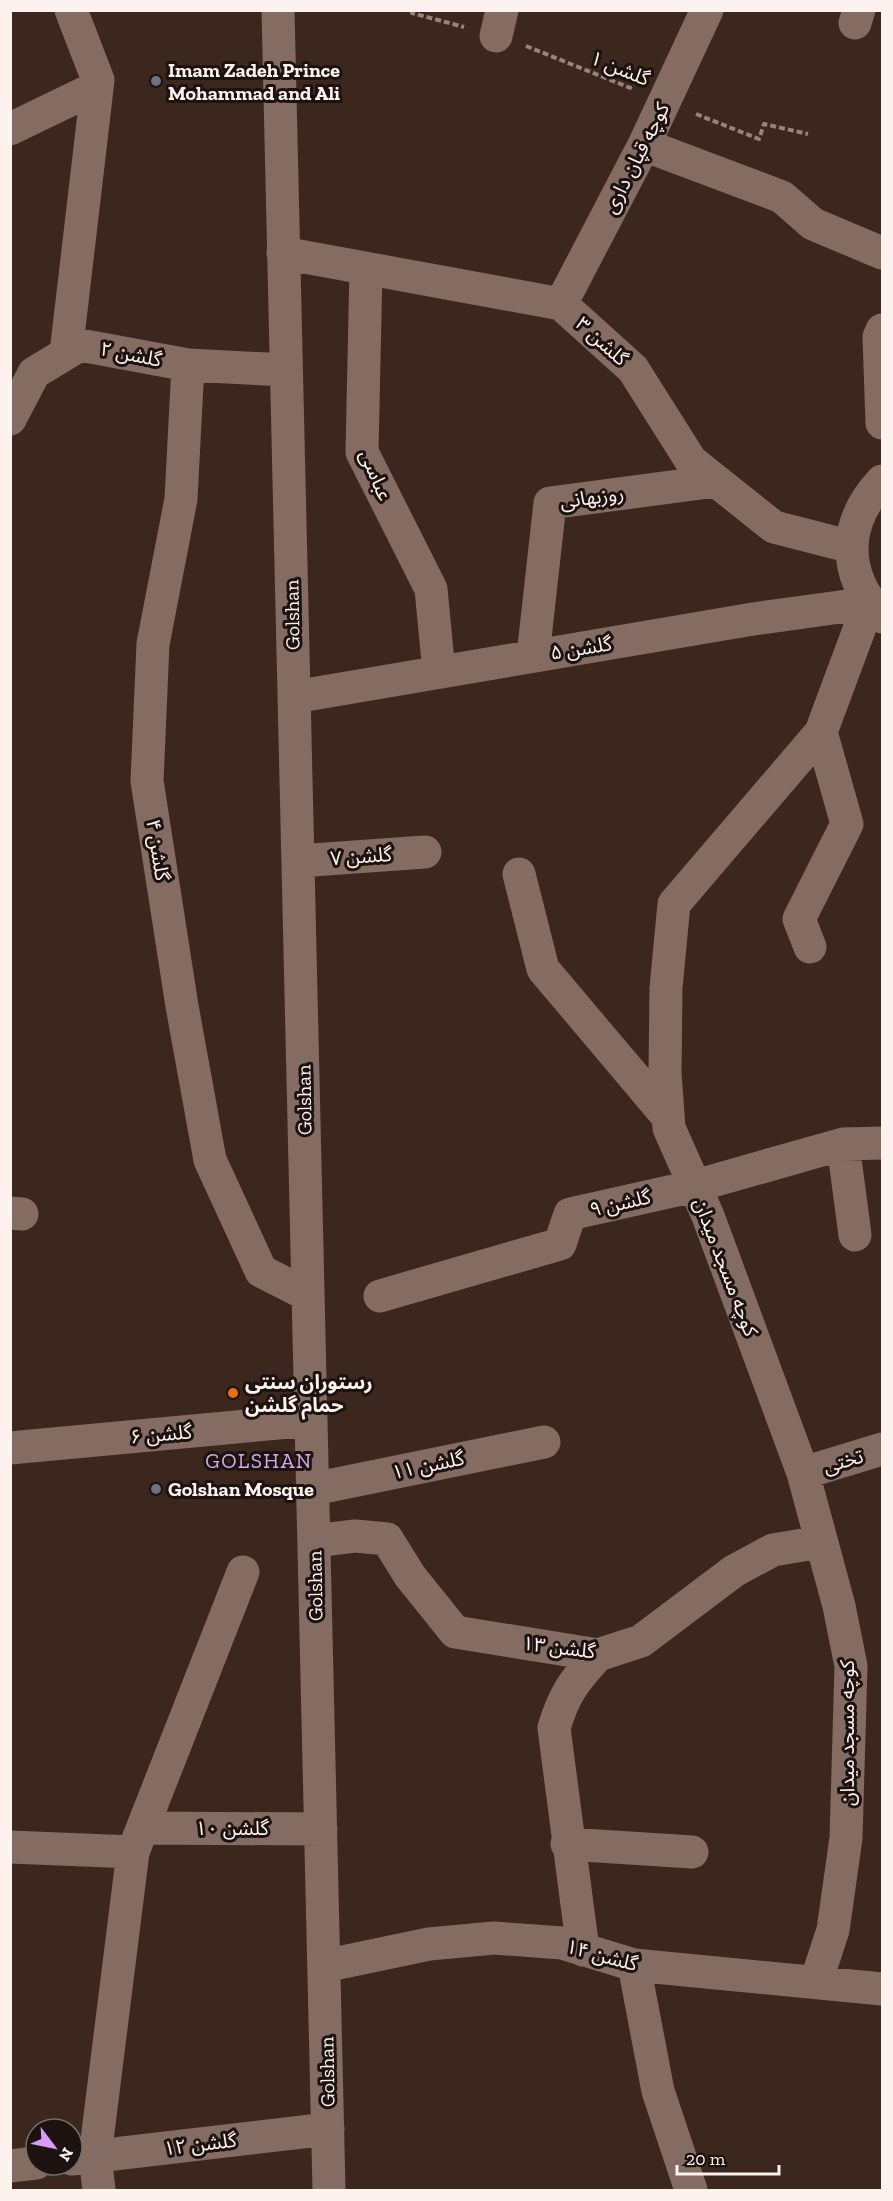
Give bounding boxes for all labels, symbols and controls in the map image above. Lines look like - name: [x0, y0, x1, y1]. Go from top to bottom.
- street label: گلشن ۱: [587, 45, 654, 91]
- place label: Imam Zadeh Prince Mohammad and Ali: [168, 58, 340, 105]
- marker: Imam Zadeh Prince Mohammad and Ali: [149, 74, 163, 88]
- street label: کوچه قپان داری: [598, 98, 676, 218]
- street label: گلشن ۳: [571, 311, 634, 371]
- street label: گلشن ۲: [98, 336, 164, 372]
- street label: عباسی: [355, 446, 397, 504]
- street label: روزبهانی: [558, 481, 626, 513]
- street label: Golshan: [279, 579, 305, 650]
- street label: گلشن ۵: [549, 631, 614, 665]
- street label: گلشن ۴: [141, 818, 175, 883]
- street label: گلشن ۷: [329, 842, 393, 870]
- street label: Golshan: [291, 1064, 317, 1135]
- street label: گلشن ۹: [587, 1184, 654, 1222]
- street label: کوچه مسجد میدان: [688, 1194, 764, 1341]
- place label: رستوران سنتی حمام گلشن: [245, 1370, 373, 1420]
- marker: رستوران سنتی حمام گلشن: [226, 1386, 240, 1400]
- street label: گلشن ۶: [129, 1419, 194, 1449]
- street label: تختی: [820, 1444, 866, 1478]
- street label: گلشن ۱۱: [390, 1445, 467, 1484]
- district label: GOLSHAN: [205, 1448, 313, 1473]
- place label: Golshan Mosque: [168, 1477, 314, 1501]
- marker: Golshan Mosque: [149, 1482, 163, 1496]
- street label: Golshan: [302, 1550, 328, 1621]
- street label: گلشن ۱۳: [521, 1631, 598, 1663]
- street label: کوچه مسجد میدان: [835, 1659, 860, 1806]
- street label: گلشن ۱۰: [195, 1816, 269, 1840]
- street label: گلشن ۱۴: [564, 1934, 641, 1976]
- street label: Golshan: [314, 2036, 340, 2107]
- north arrow: [24, 2117, 84, 2177]
- street label: گلشن ۱۲: [162, 2128, 239, 2160]
- scale bar: [677, 2138, 779, 2176]
- text: N: [55, 2144, 78, 2165]
- text: 20 m: [686, 2148, 726, 2170]

